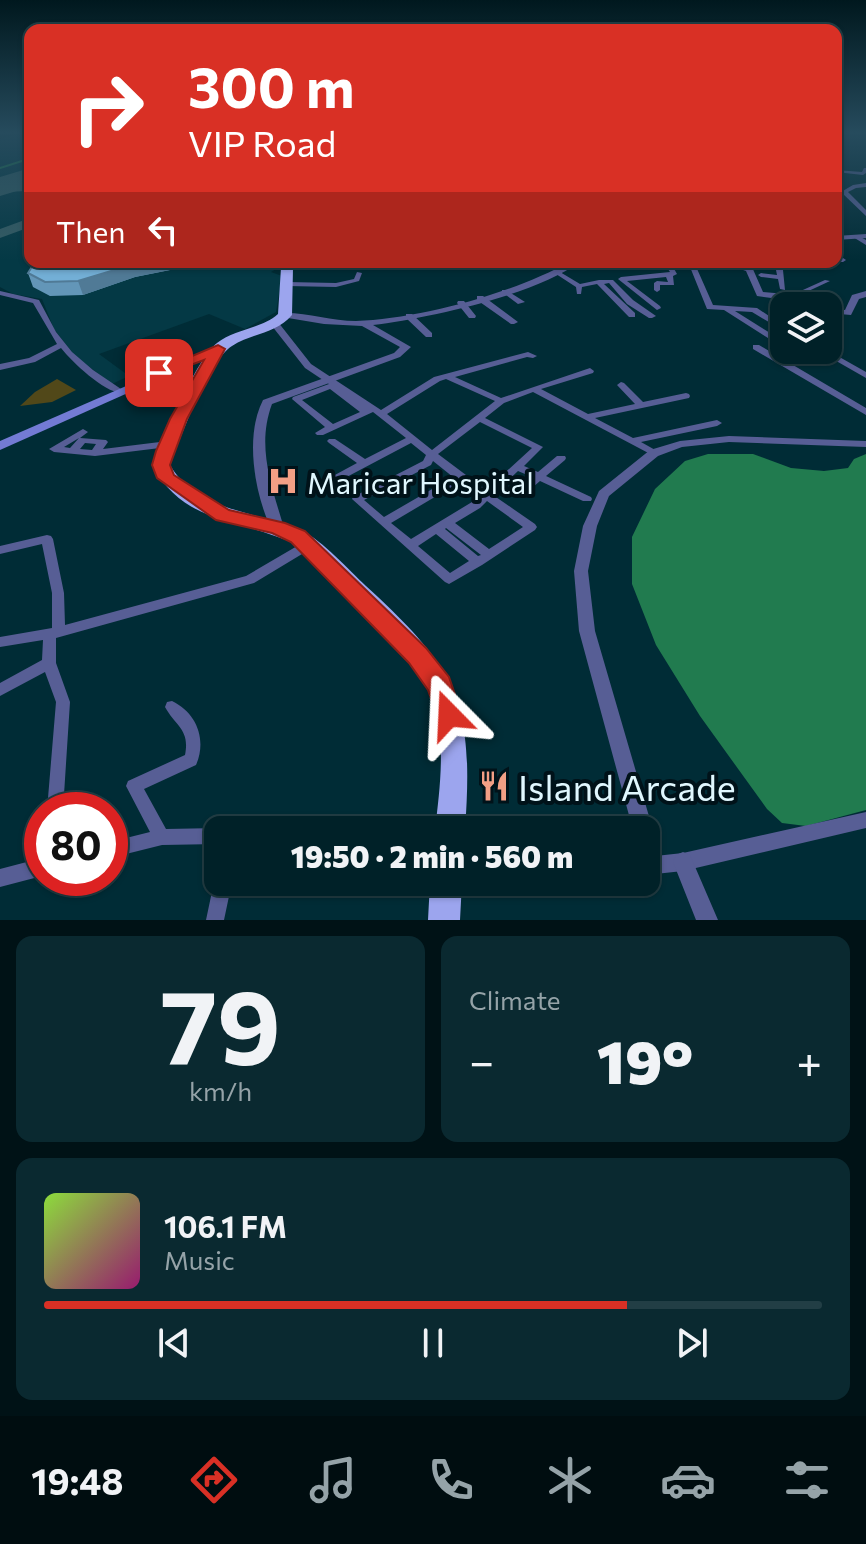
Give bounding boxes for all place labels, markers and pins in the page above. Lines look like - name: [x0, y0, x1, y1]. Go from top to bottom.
- pin: [125, 339, 193, 407]
- place label: Maricar Hospital: [307, 463, 534, 500]
- hospital icon: Maricar Hospital: [266, 464, 300, 498]
- place label: Island Arcade: [518, 764, 736, 808]
- restaurant icon: Island Arcade: [477, 769, 511, 803]

